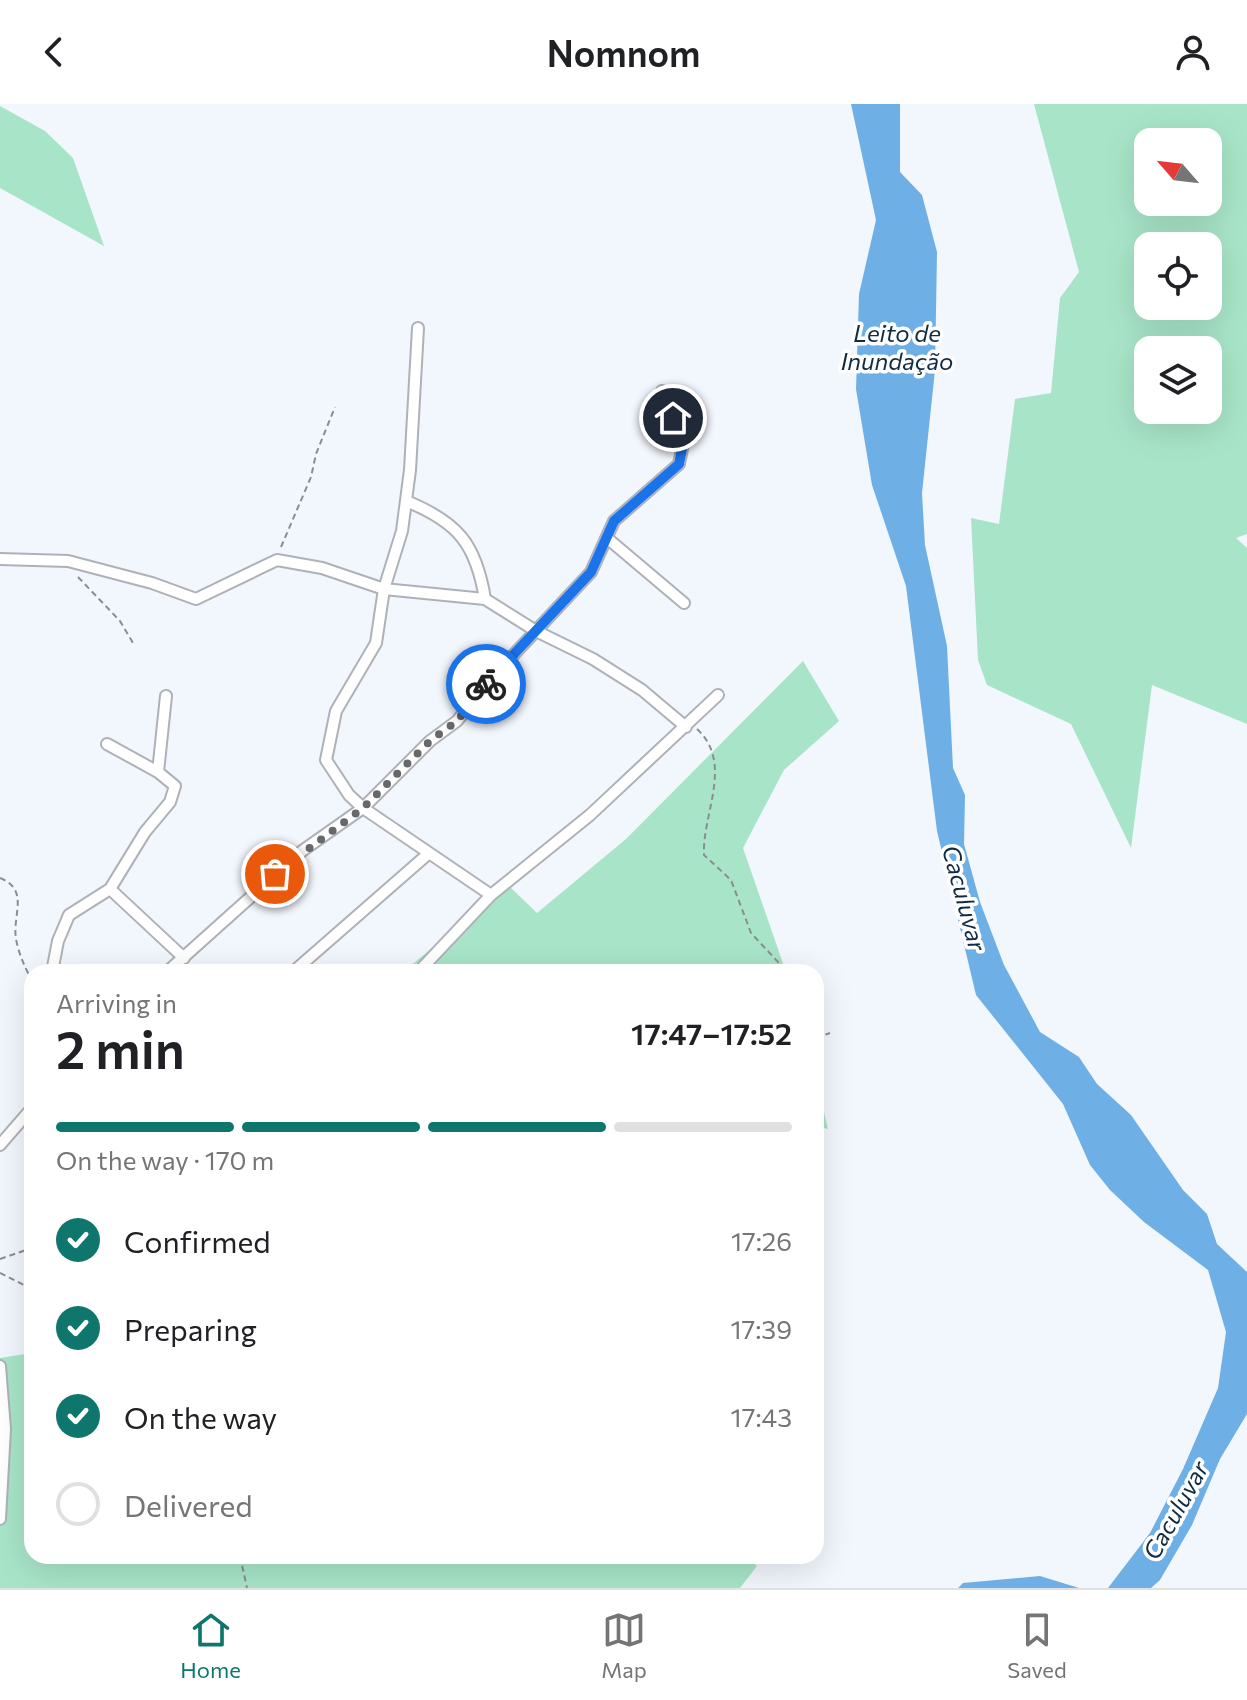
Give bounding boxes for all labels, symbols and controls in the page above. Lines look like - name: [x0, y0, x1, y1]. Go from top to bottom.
- icon: back: [32, 30, 76, 74]
- text: Nomnom: [547, 30, 700, 74]
- icon: person: [1171, 30, 1215, 74]
- north arrow: [1134, 128, 1222, 216]
- map controls: [1134, 128, 1222, 424]
- button: locate: [1134, 232, 1222, 320]
- water label: Leito de Inundação: [841, 318, 953, 375]
- button: layers: [1134, 336, 1222, 424]
- pin: [639, 384, 707, 452]
- icon: home: [651, 396, 695, 440]
- courier: [446, 644, 526, 724]
- icon: bike: [464, 662, 508, 706]
- pin: [241, 840, 309, 908]
- water label: Caculuvar: [937, 842, 993, 955]
- icon: bag: [253, 852, 297, 896]
- text: Arriving in: [56, 987, 177, 1018]
- text: 17:47–17:52: [631, 1014, 792, 1051]
- text: 2 min: [56, 1016, 185, 1080]
- text: On the way · 170 m: [56, 1144, 274, 1175]
- icon: check: [56, 1218, 100, 1262]
- text: Confirmed: [124, 1222, 271, 1259]
- text: 17:26: [731, 1225, 792, 1256]
- icon: check: [56, 1306, 100, 1350]
- text: Preparing: [124, 1310, 257, 1347]
- text: 17:39: [730, 1313, 792, 1344]
- icon: check: [56, 1394, 100, 1438]
- text: On the way: [124, 1398, 277, 1435]
- text: 17:43: [731, 1401, 792, 1432]
- water label: Caculuvar: [1136, 1455, 1215, 1564]
- text: Delivered: [124, 1486, 253, 1523]
- tab: Home: [180, 1608, 241, 1683]
- tab: Map: [601, 1608, 647, 1683]
- tab: Saved: [1007, 1608, 1067, 1683]

